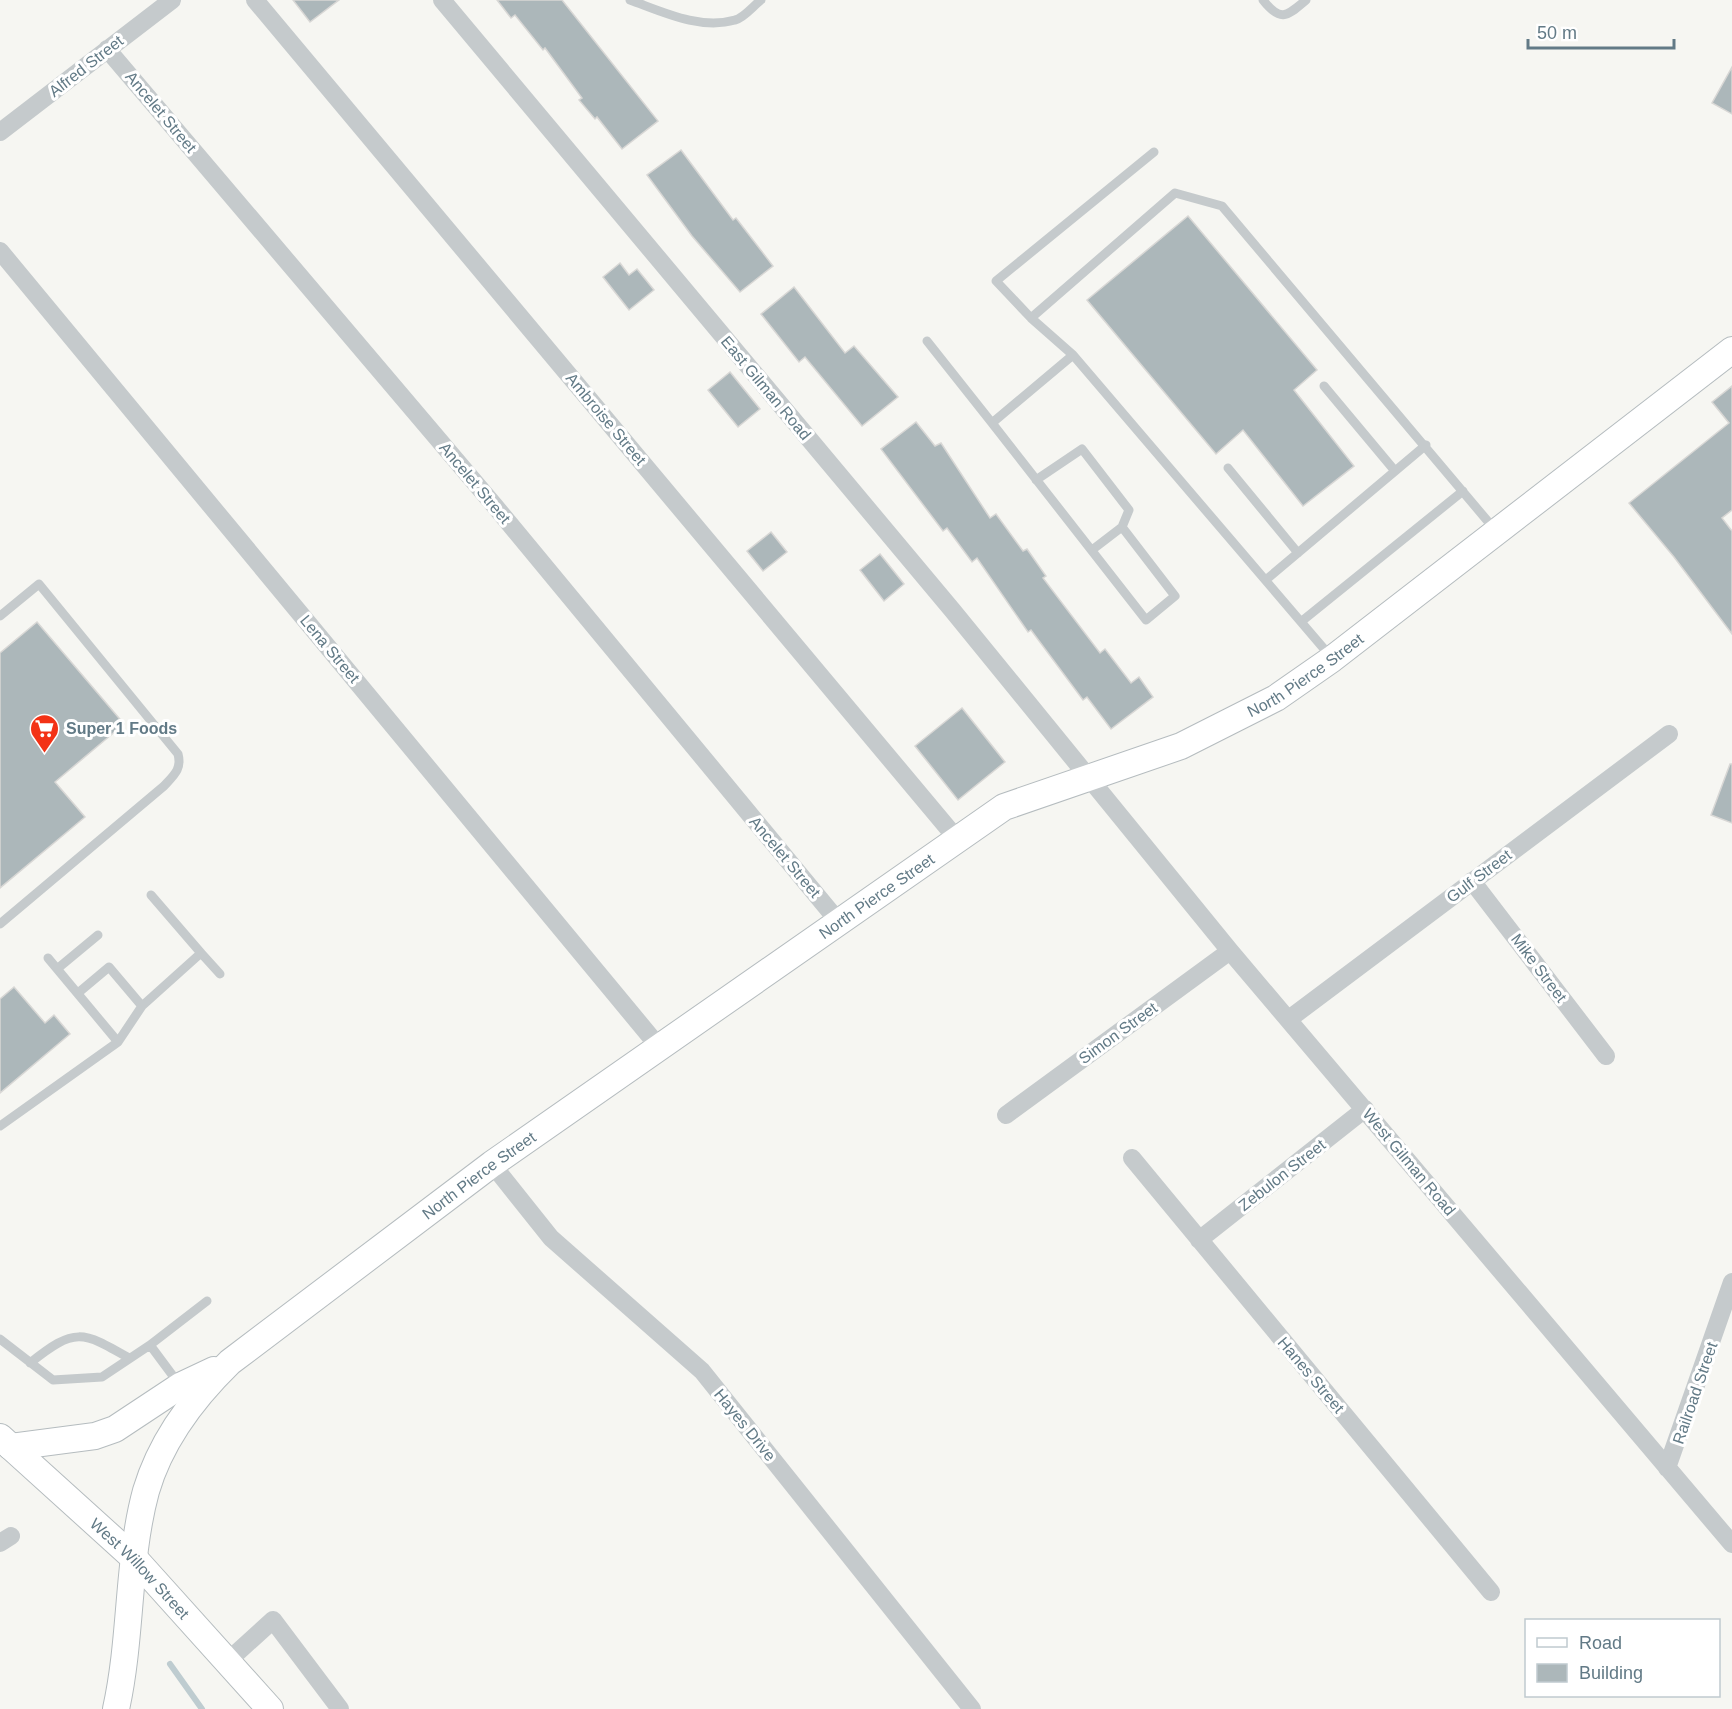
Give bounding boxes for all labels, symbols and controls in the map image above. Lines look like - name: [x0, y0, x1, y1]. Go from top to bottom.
- scale bar: [1528, 12, 1674, 50]
- text: 50 m: [1537, 23, 1577, 43]
- street label: Alfred Street: [46, 32, 127, 100]
- street label: Ancelet Street: [122, 68, 200, 156]
- street label: East Gilman Road: [718, 333, 814, 443]
- street label: Ambroise Street: [563, 370, 650, 469]
- street label: Ancelet Street: [436, 439, 514, 527]
- street label: Lena Street: [297, 612, 363, 687]
- street label: North Pierce Street: [1244, 630, 1367, 720]
- supermarket icon: Super 1 Foods: [29, 712, 61, 754]
- place label: Super 1 Foods: [66, 720, 177, 737]
- street label: Ancelet Street: [746, 813, 824, 901]
- street label: Gulf Street: [1443, 846, 1515, 906]
- street label: North Pierce Street: [816, 850, 938, 942]
- street label: Mike Street: [1508, 931, 1570, 1006]
- street label: Simon Street: [1076, 999, 1161, 1067]
- street label: West Gilman Road: [1359, 1105, 1459, 1219]
- street label: North Pierce Street: [419, 1128, 539, 1222]
- street label: Zebulon Street: [1235, 1136, 1329, 1214]
- street label: Hanes Street: [1274, 1334, 1348, 1417]
- street label: Railroad Street: [1670, 1339, 1721, 1446]
- street label: Hayes Drive: [711, 1386, 779, 1464]
- street label: West Willow Street: [87, 1514, 193, 1622]
- legend: [1525, 1619, 1720, 1697]
- text: Road: [1579, 1633, 1622, 1653]
- text: Building: [1579, 1663, 1643, 1683]

